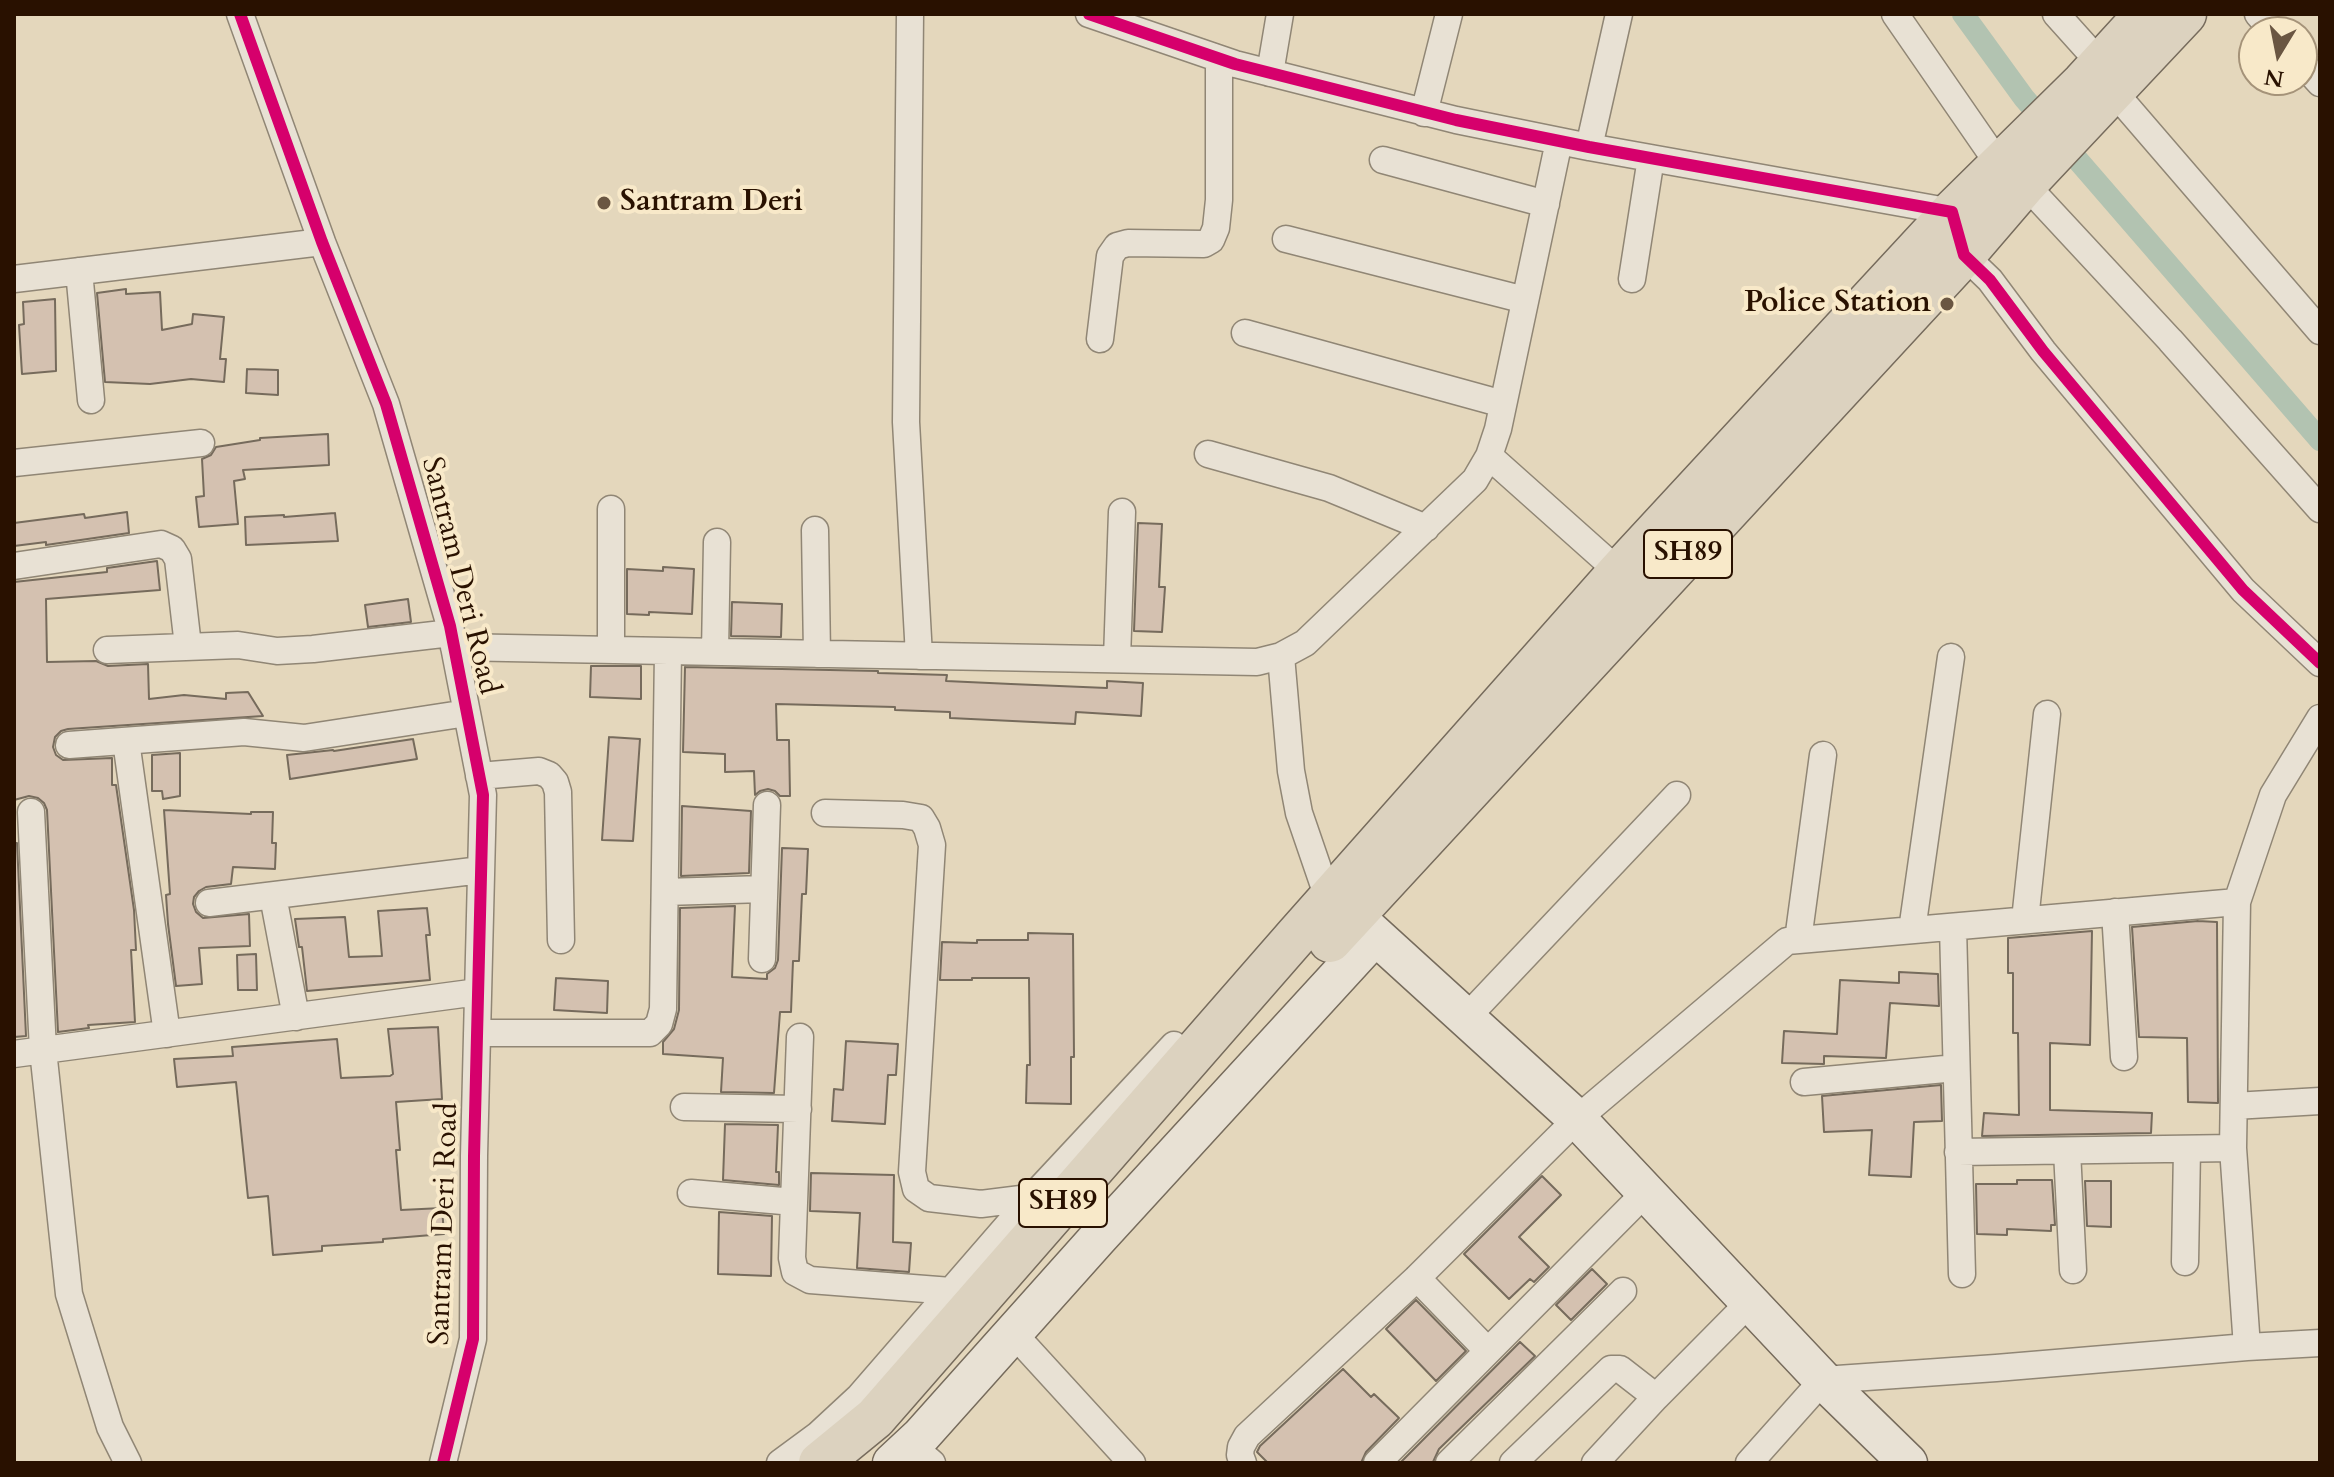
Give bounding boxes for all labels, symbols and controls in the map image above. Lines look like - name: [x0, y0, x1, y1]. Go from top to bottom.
- north arrow: [2238, 16, 2318, 96]
- text: N: [2262, 61, 2286, 94]
- place label: Santram Deri: [620, 185, 803, 221]
- marker: Santram Deri: [595, 194, 613, 212]
- place label: Police Station: [1744, 286, 1931, 322]
- marker: Police Station: [1938, 295, 1956, 313]
- street label: Santram Deri Road: [412, 454, 506, 698]
- road number: SH89: [1644, 530, 1732, 578]
- street label: Santram Deri Road: [423, 1102, 467, 1346]
- road number: SH89: [1019, 1179, 1107, 1227]

